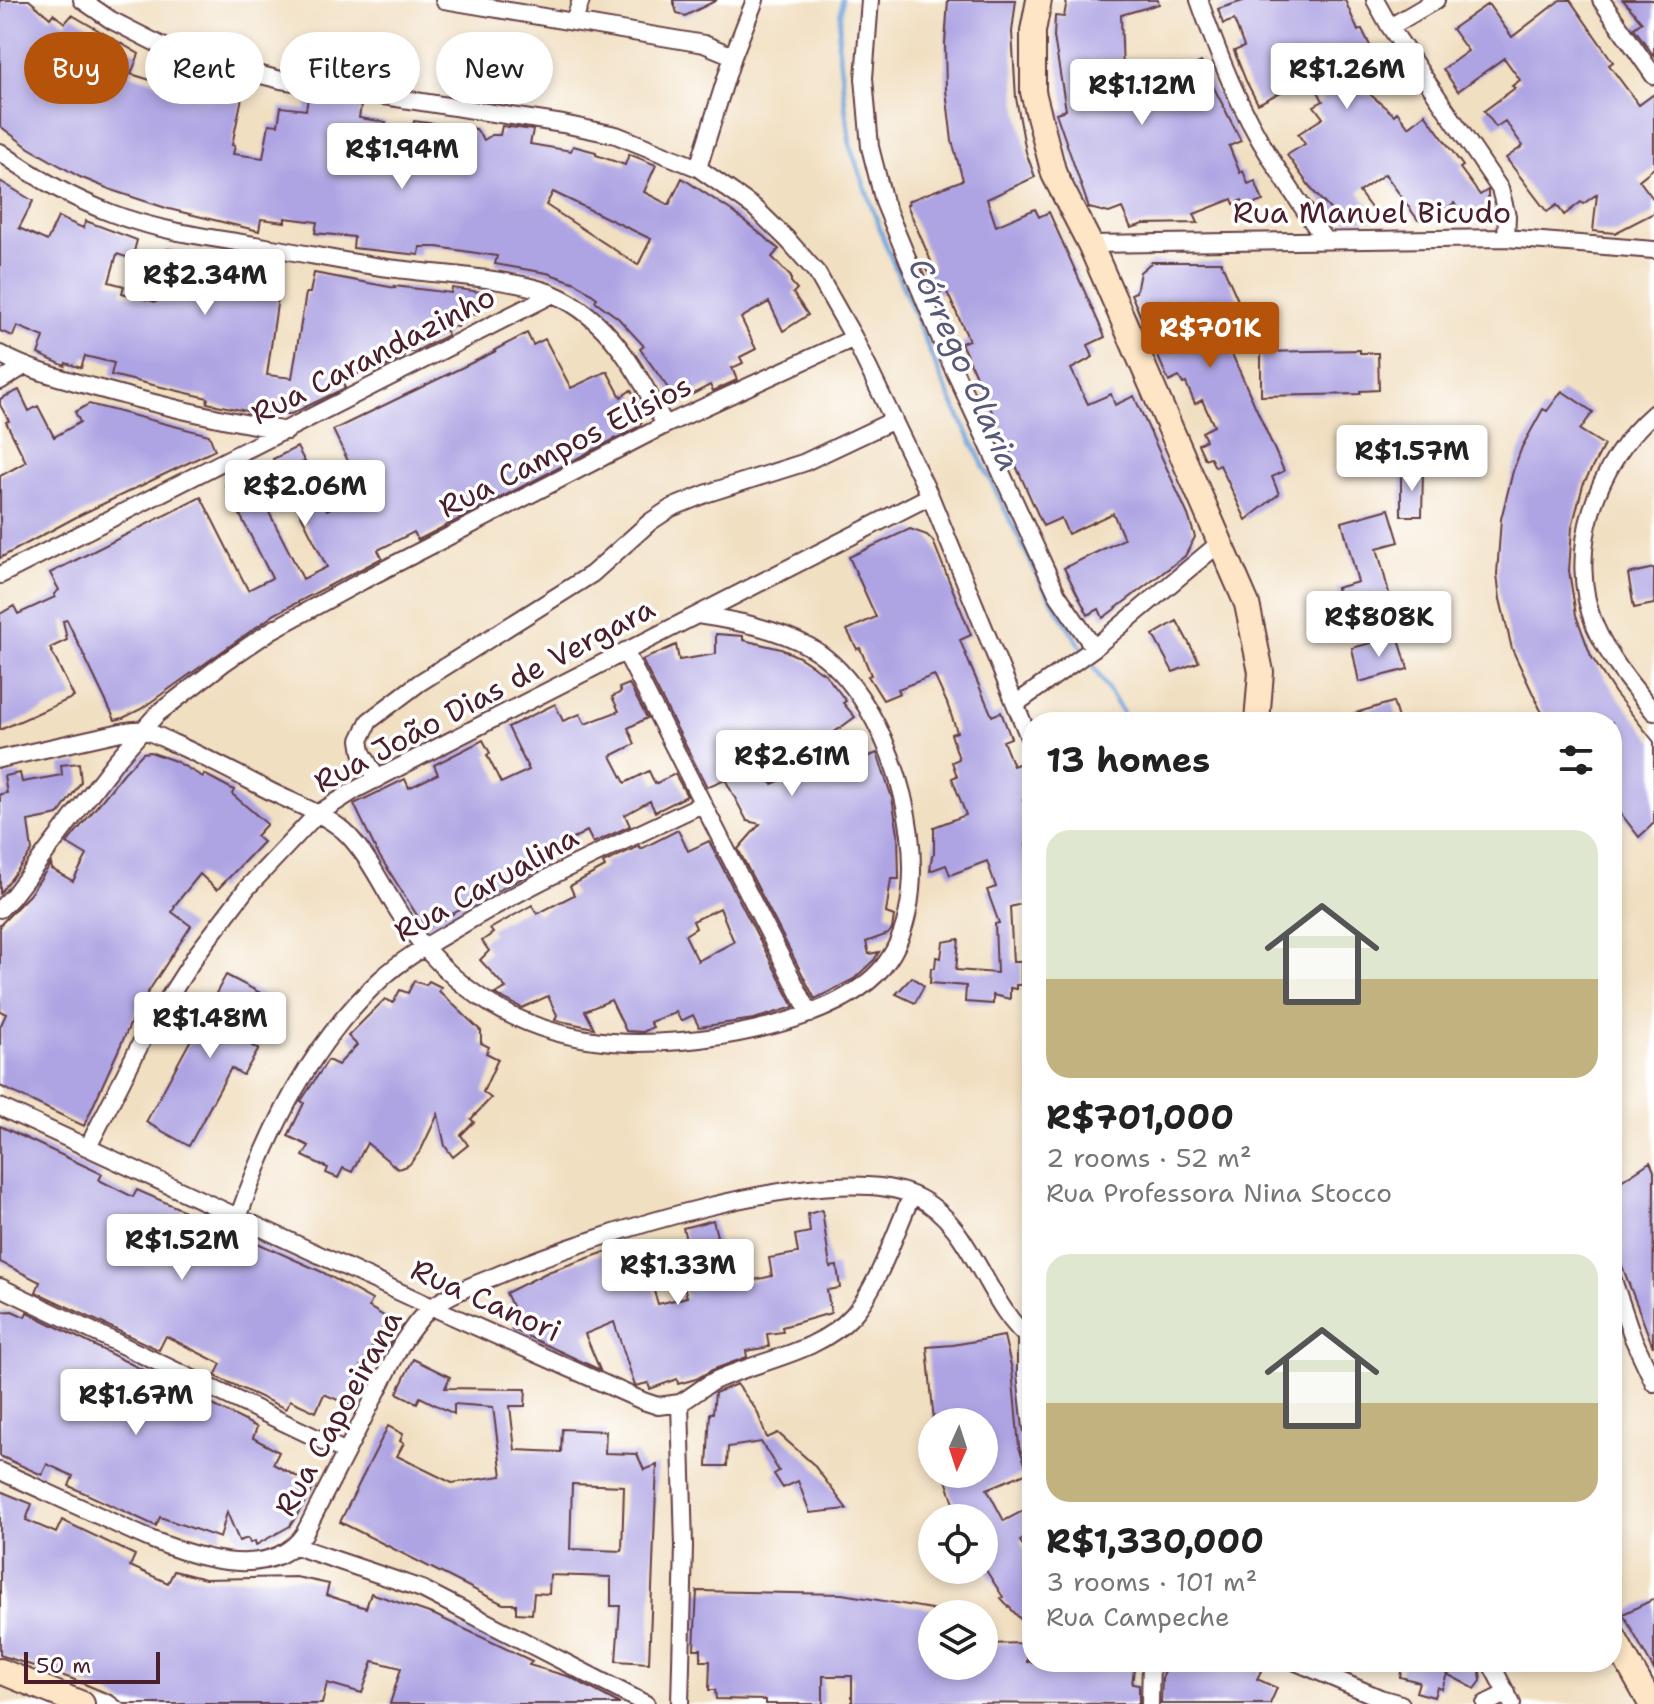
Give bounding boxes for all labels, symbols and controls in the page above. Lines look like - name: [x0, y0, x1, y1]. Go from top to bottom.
- chip: Buy: [24, 32, 129, 104]
- chip: Rent: [145, 32, 264, 104]
- chip: Filters: [280, 32, 420, 104]
- chip: New: [436, 32, 553, 104]
- pin: R$1.26M: [1273, 43, 1421, 111]
- text: R$1.26M: [1289, 51, 1405, 86]
- pin: R$1.12M: [1068, 59, 1216, 127]
- text: R$1.12M: [1088, 67, 1196, 102]
- pin: R$1.94M: [328, 123, 476, 191]
- text: R$1.94M: [345, 131, 459, 166]
- street label: Rua Manuel Bicudo: [1233, 192, 1511, 233]
- pin: R$2.34M: [131, 249, 279, 317]
- water label: Córrego Olaria: [899, 250, 1031, 478]
- text: R$2.34M: [143, 257, 267, 292]
- street label: Rua Carandazinho: [244, 276, 502, 434]
- pin: R$701K: [1145, 302, 1275, 370]
- text: R$701K: [1159, 310, 1261, 345]
- street label: Rua Campos Elísios: [432, 365, 698, 527]
- pin: R$1.57M: [1338, 425, 1486, 493]
- text: R$1.57M: [1355, 433, 1469, 468]
- pin: R$2.06M: [231, 460, 379, 528]
- text: R$2.06M: [243, 468, 367, 503]
- street label: Rua João Dias de Vergara: [306, 587, 662, 802]
- pin: R$808K: [1314, 591, 1444, 659]
- text: R$808K: [1324, 599, 1434, 634]
- pin: R$2.61M: [718, 730, 866, 798]
- text: 13 homes: [1046, 737, 1210, 783]
- text: R$2.61M: [734, 738, 850, 773]
- icon: filters: [1554, 738, 1598, 782]
- street label: Rua Carualina: [386, 816, 586, 952]
- icon: home: [1250, 882, 1394, 1026]
- pin: R$1.48M: [136, 992, 284, 1060]
- text: R$1.48M: [152, 1000, 268, 1035]
- text: R$701,000: [1046, 1094, 1234, 1140]
- text: 2 rooms · 52 m²: [1046, 1140, 1252, 1175]
- text: Rua Professora Nina Stocco: [1046, 1175, 1392, 1210]
- pin: R$1.52M: [108, 1214, 256, 1282]
- text: R$1.52M: [125, 1222, 239, 1257]
- pin: R$1.33M: [604, 1239, 752, 1307]
- text: R$1.33M: [620, 1247, 736, 1282]
- street label: Rua Canori: [404, 1249, 568, 1351]
- street label: Rua Capoeirana: [264, 1302, 412, 1523]
- icon: home: [1250, 1306, 1394, 1450]
- pin: R$1.67M: [62, 1369, 210, 1437]
- text: R$1.67M: [78, 1377, 194, 1412]
- north arrow: [918, 1408, 998, 1488]
- map controls: [918, 1408, 998, 1680]
- button: locate: [918, 1504, 998, 1584]
- text: R$1,330,000: [1046, 1518, 1264, 1564]
- text: 3 rooms · 101 m²: [1046, 1564, 1257, 1599]
- text: Rua Campeche: [1046, 1599, 1230, 1634]
- button: layers: [918, 1600, 998, 1680]
- scale bar: [24, 1648, 160, 1684]
- text: 50 m: [36, 1651, 91, 1680]

